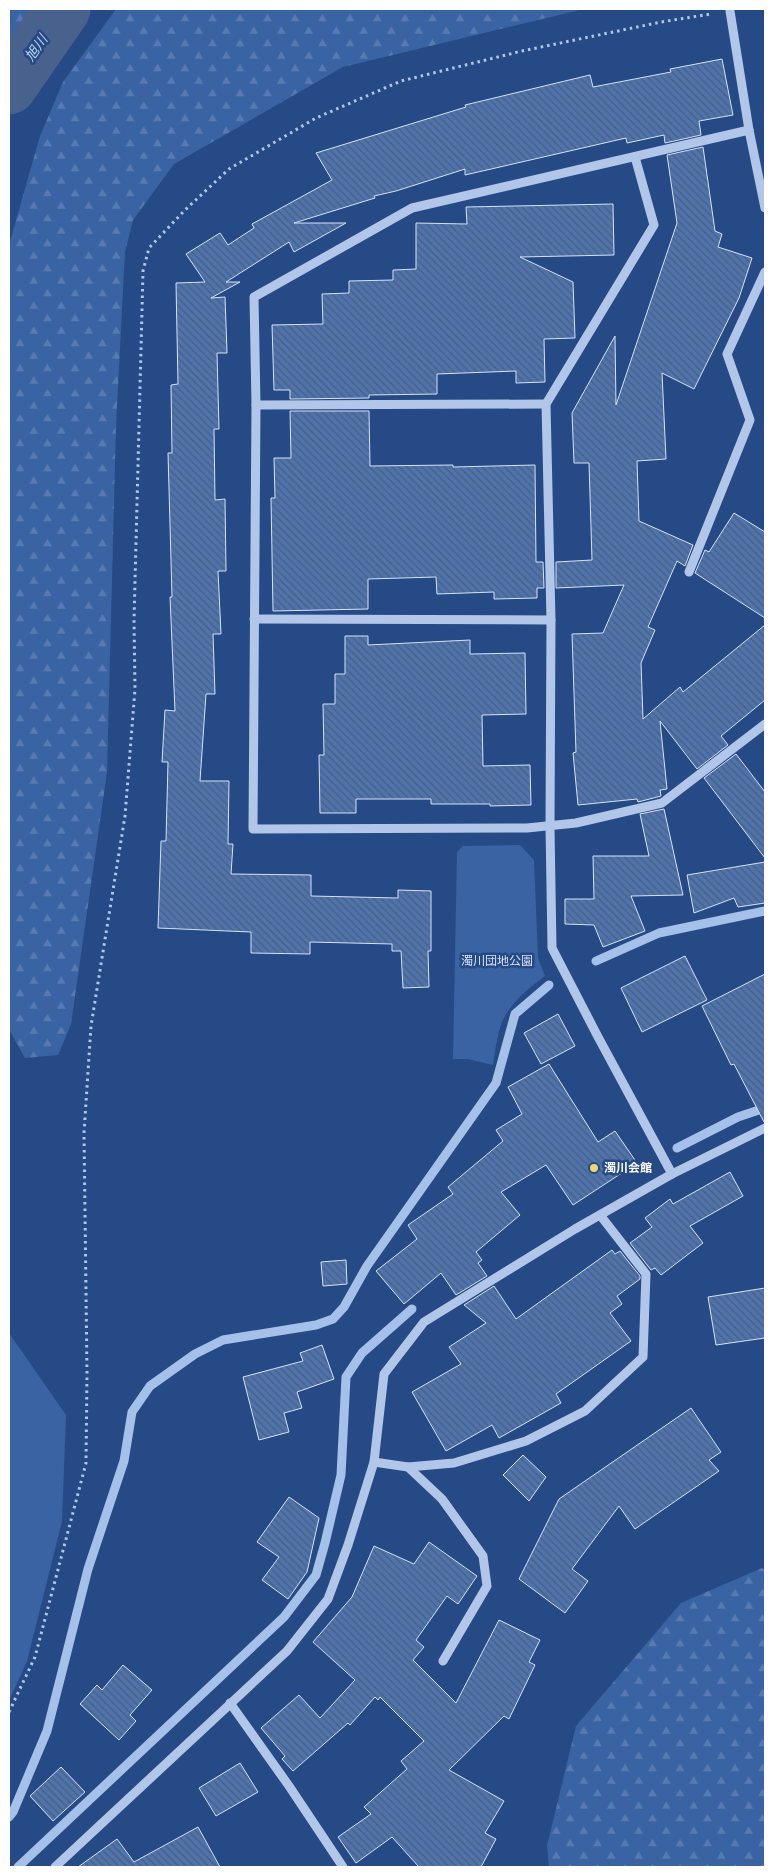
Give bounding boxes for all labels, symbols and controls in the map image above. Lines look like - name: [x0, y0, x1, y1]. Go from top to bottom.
- water label: 旭川: [21, 30, 52, 64]
- park label: 濁川団地公園: [461, 954, 533, 968]
- place label: 濁川会館: [604, 1161, 652, 1175]
- marker: 濁川会館: [588, 1162, 600, 1174]

